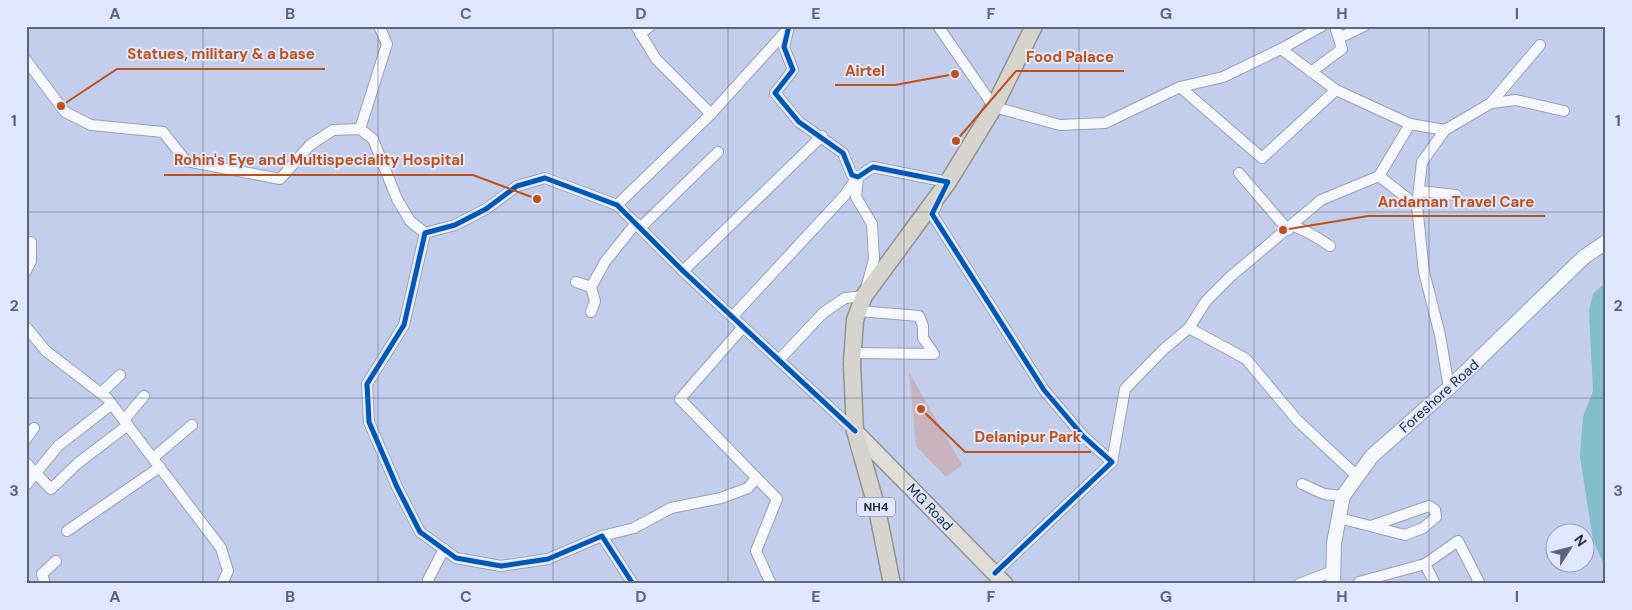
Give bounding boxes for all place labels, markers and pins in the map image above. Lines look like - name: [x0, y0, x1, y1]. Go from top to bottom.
- callout: Statues, military & a base: [117, 39, 325, 69]
- callout: Food Palace: [1016, 41, 1124, 71]
- callout: Airtel: [835, 55, 895, 85]
- callout: Rohin's Eye and Multispeciality Hospital: [164, 145, 473, 175]
- callout: Andaman Travel Care: [1368, 186, 1545, 216]
- callout: Delanipur Park: [965, 422, 1091, 452]

